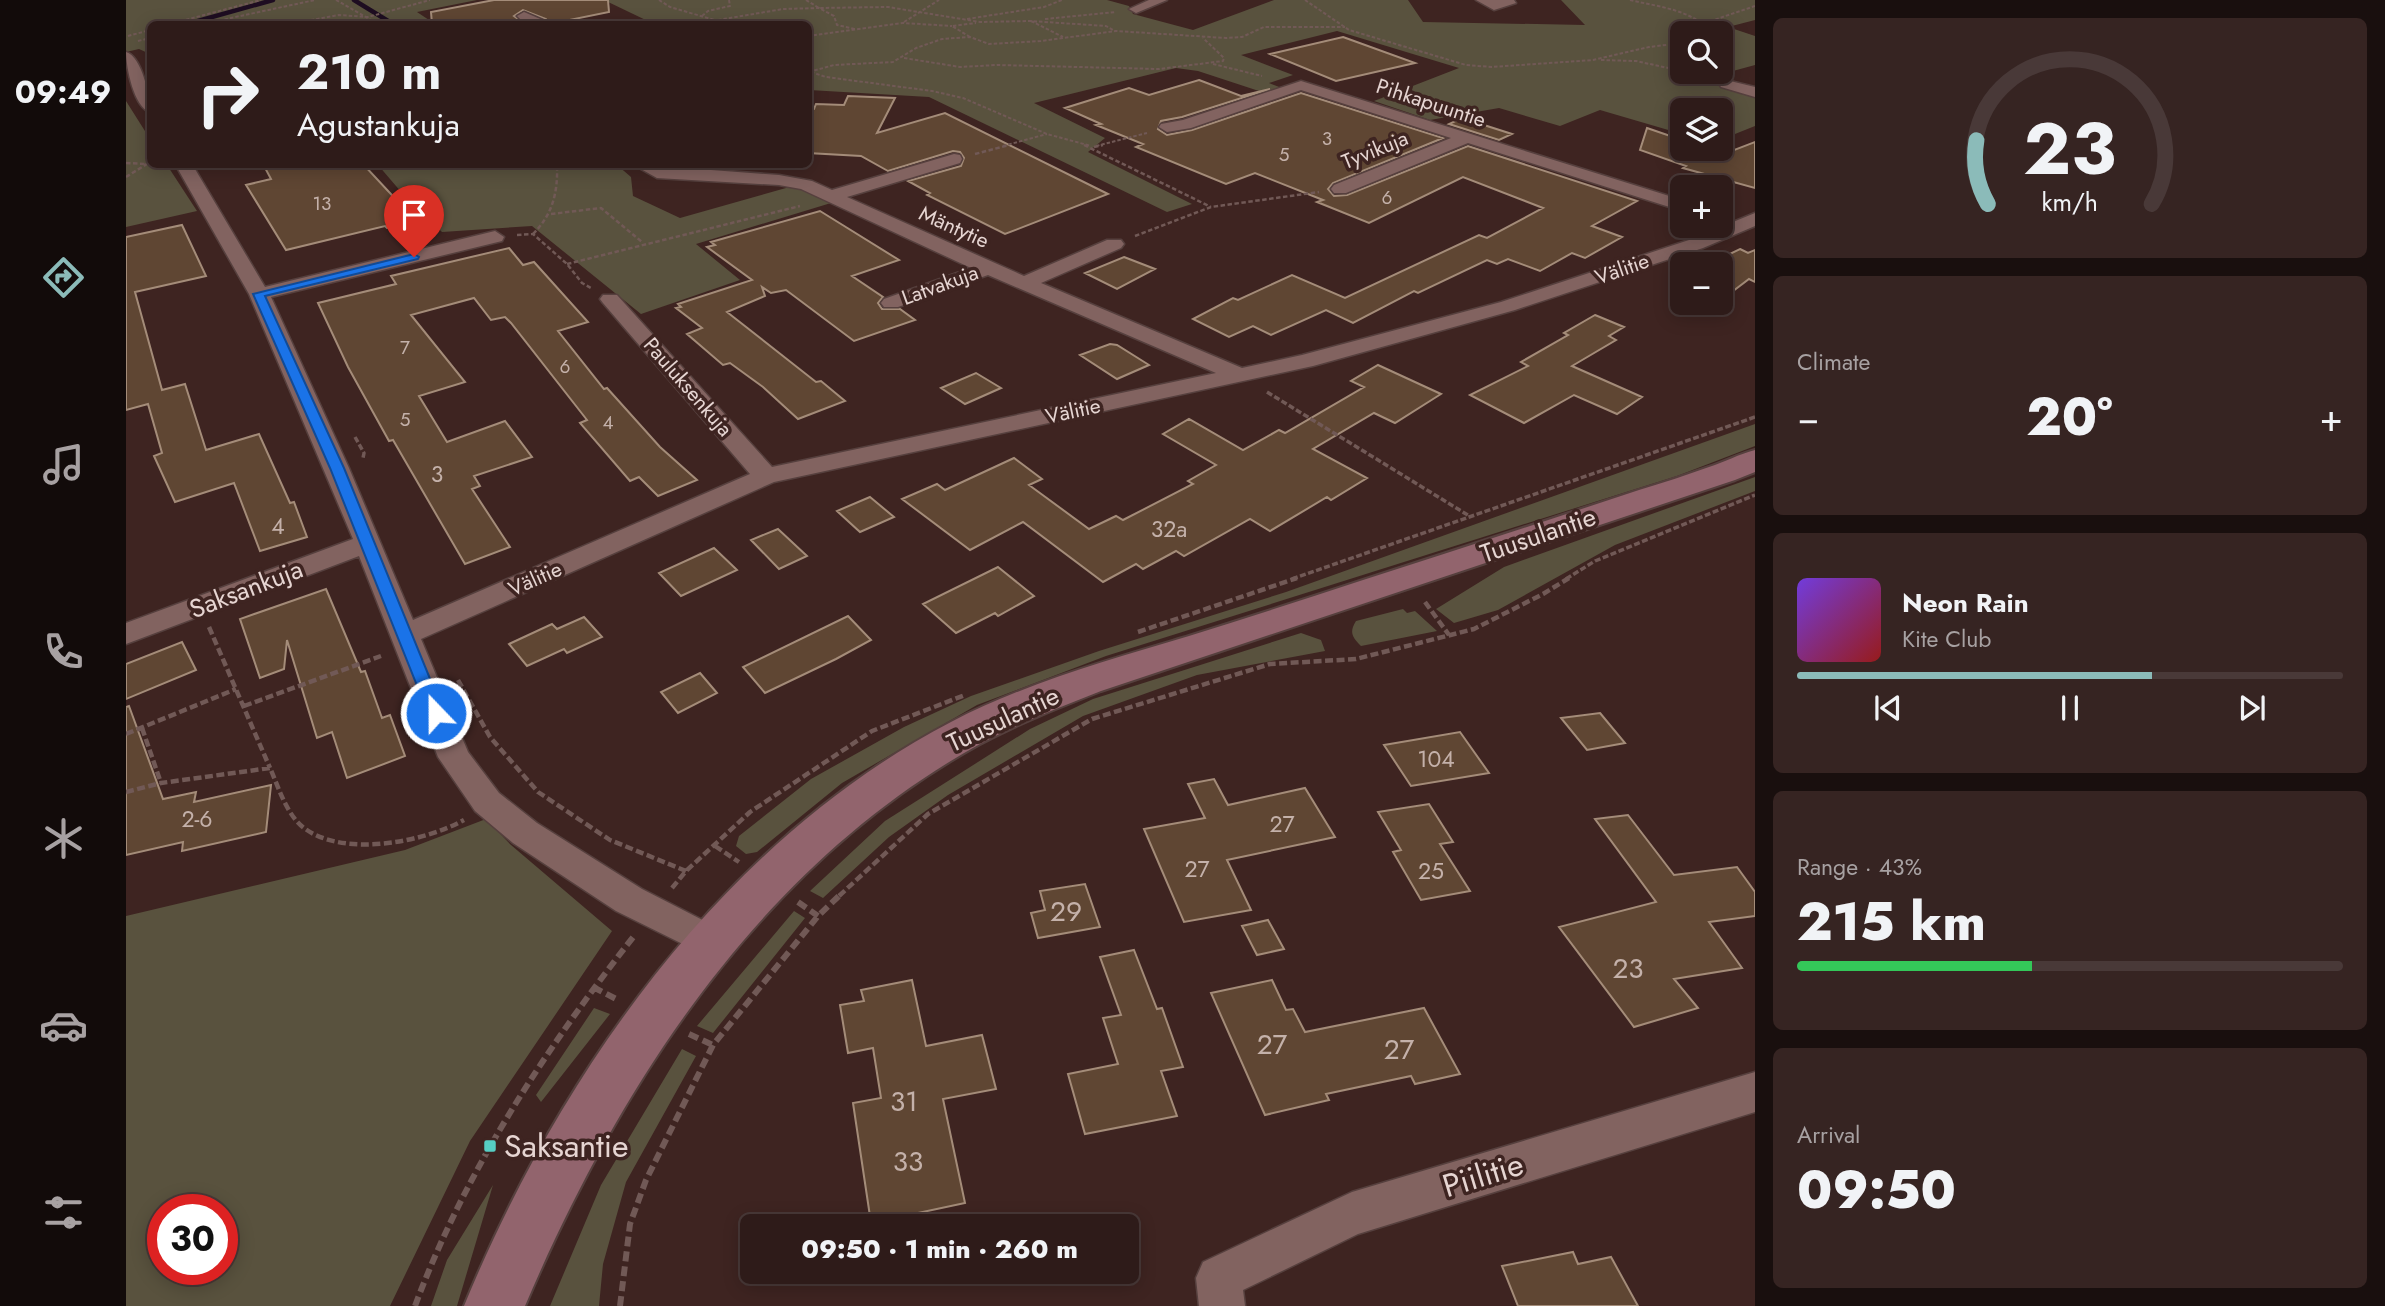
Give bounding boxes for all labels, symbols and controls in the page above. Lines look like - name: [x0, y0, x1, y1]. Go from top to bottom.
- map controls: [1670, 21, 1733, 315]
- button: search: [1670, 21, 1733, 84]
- text: 210 m: [297, 37, 441, 107]
- icon: right: [182, 49, 273, 140]
- text: 09:49: [15, 69, 111, 115]
- street label: Pihkapuuntie: [1372, 71, 1490, 135]
- text: 23: [2024, 96, 2116, 201]
- button: layers: [1670, 98, 1733, 161]
- text: Agustankuja: [297, 102, 460, 148]
- street label: Tyvikuja: [1337, 123, 1413, 177]
- house number: 3: [1322, 125, 1332, 152]
- house number: 5: [1279, 141, 1289, 168]
- button: +: [1670, 175, 1733, 238]
- house number: 6: [1382, 184, 1392, 211]
- text: km/h: [2042, 184, 2098, 220]
- pin: [384, 185, 444, 257]
- house number: 13: [313, 190, 331, 217]
- icon: arrive: [395, 196, 433, 234]
- street label: Mäntytie: [914, 198, 994, 256]
- street label: Välitie: [1591, 246, 1653, 292]
- button: −: [1670, 252, 1733, 315]
- icon: directions: [39, 253, 88, 302]
- street label: Latvakuja: [898, 257, 982, 313]
- street label: Pauluksenkuja: [636, 331, 740, 443]
- house number: 7: [400, 334, 410, 361]
- text: Climate: [1797, 345, 1870, 379]
- house number: 6: [560, 353, 570, 380]
- text: 20°: [2026, 379, 2113, 455]
- text: −: [1797, 390, 1819, 445]
- text: +: [2320, 390, 2343, 445]
- street label: Välitie: [1043, 391, 1104, 431]
- house number: 5: [400, 406, 410, 433]
- house number: 4: [602, 409, 614, 436]
- icon: music: [39, 440, 88, 489]
- house number: 3: [431, 457, 443, 491]
- street label: Tuusulantie: [1475, 498, 1601, 572]
- house number: 4: [271, 509, 285, 543]
- house number: 32a: [1151, 512, 1187, 546]
- street label: Saksankuja: [184, 550, 308, 628]
- street label: Välitie: [503, 554, 567, 604]
- text: Neon Rain: [1902, 584, 2029, 622]
- text: Kite Club: [1902, 622, 1991, 656]
- icon: phone: [39, 627, 88, 676]
- position arrow: [399, 676, 473, 750]
- street label: Tuusulantie: [941, 676, 1065, 762]
- icon: previous: [1869, 689, 1907, 727]
- icon: pause: [2051, 689, 2089, 727]
- icon: next: [2233, 689, 2271, 727]
- house number: 104: [1417, 742, 1455, 776]
- house number: 2-6: [181, 802, 213, 836]
- house number: 27: [1269, 807, 1295, 841]
- icon: climate: [39, 814, 88, 863]
- text: Range · 43%: [1797, 850, 1922, 884]
- house number: 27: [1184, 852, 1210, 886]
- house number: 25: [1418, 854, 1444, 888]
- text: 215 km: [1797, 884, 1986, 960]
- house number: 29: [1050, 891, 1082, 932]
- house number: 23: [1612, 948, 1644, 989]
- icon: car: [39, 1001, 88, 1050]
- house number: 27: [1257, 1024, 1288, 1065]
- house number: 27: [1384, 1029, 1415, 1070]
- house number: 31: [890, 1081, 918, 1122]
- text: Arrival: [1797, 1118, 1860, 1152]
- place label: Saksantie: [504, 1123, 629, 1169]
- marker: Saksantie: [482, 1138, 498, 1154]
- house number: 33: [893, 1141, 923, 1182]
- street label: Piilitie: [1437, 1141, 1529, 1209]
- text: 09:50: [1797, 1152, 1956, 1228]
- icon: filters: [39, 1188, 88, 1237]
- speed limit sign: 30: [147, 1194, 238, 1285]
- text: 09:50 · 1 min · 260 m: [801, 1230, 1078, 1268]

